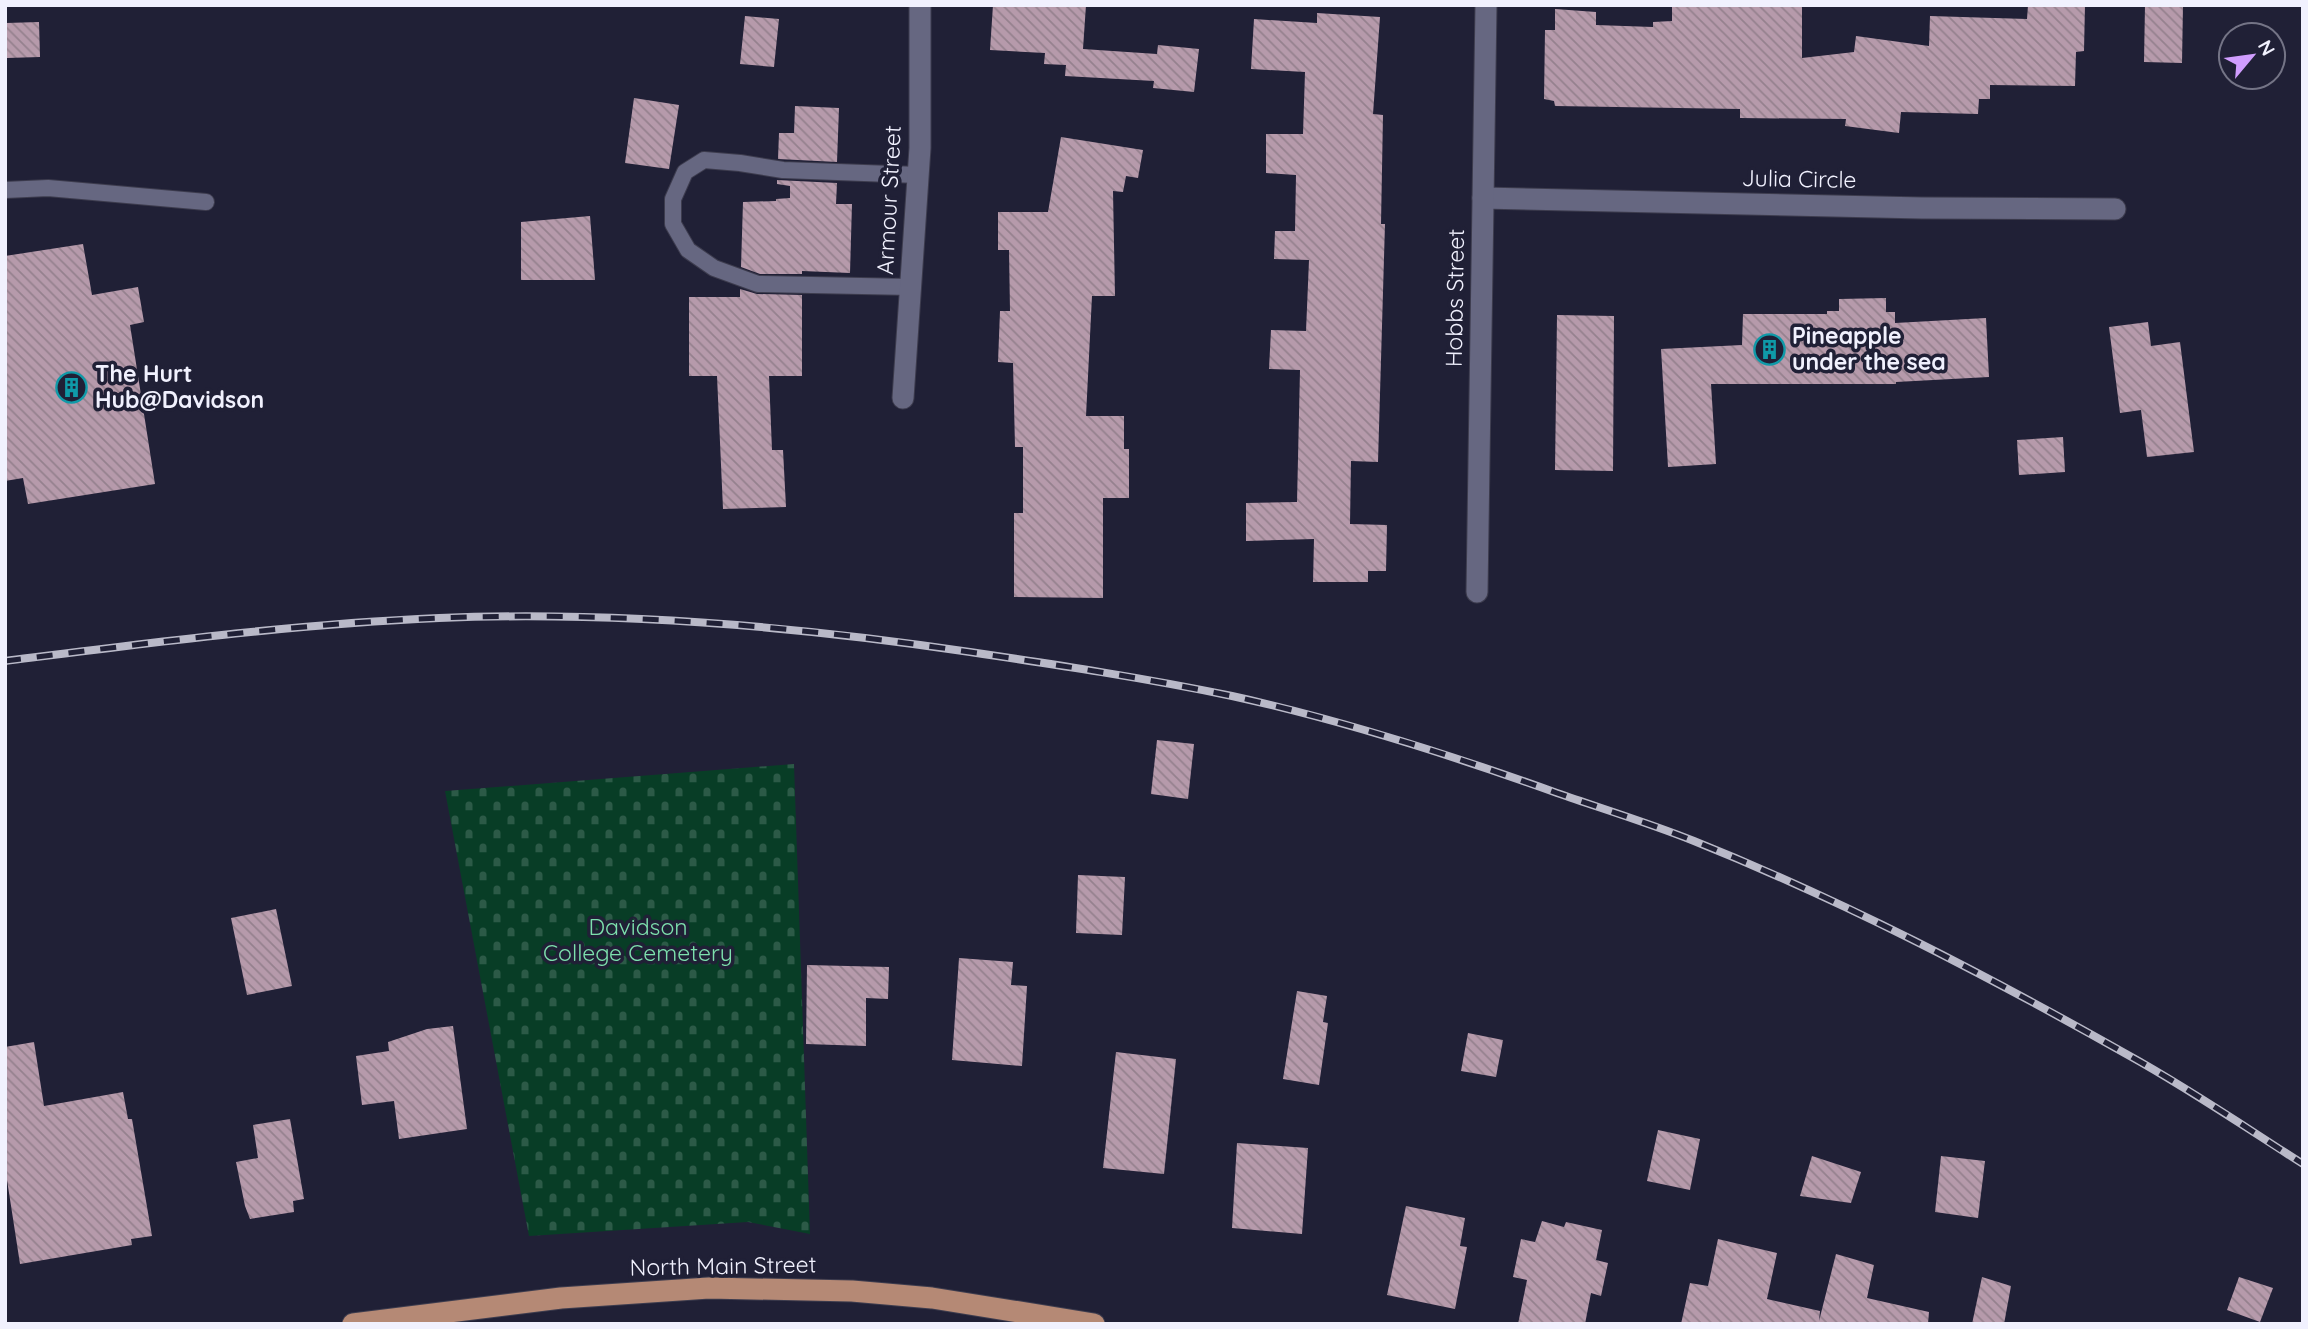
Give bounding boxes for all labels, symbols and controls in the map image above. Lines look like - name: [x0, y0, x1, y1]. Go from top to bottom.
- north arrow: [2217, 21, 2287, 91]
- text: N: [2253, 36, 2281, 60]
- street label: Armour Street: [870, 124, 907, 275]
- street label: Julia Circle: [1741, 163, 1857, 194]
- street label: Hobbs Street: [1439, 228, 1470, 367]
- place label: Pineapple under the sea: [1792, 321, 1946, 376]
- building icon: Pineapple under the sea: [1752, 332, 1786, 366]
- place label: The Hurt Hub@Davidson: [95, 359, 264, 414]
- building icon: The Hurt Hub@Davidson: [55, 370, 89, 404]
- park label: Davidson College Cemetery: [543, 912, 733, 967]
- street label: North Main Street: [629, 1249, 817, 1282]

